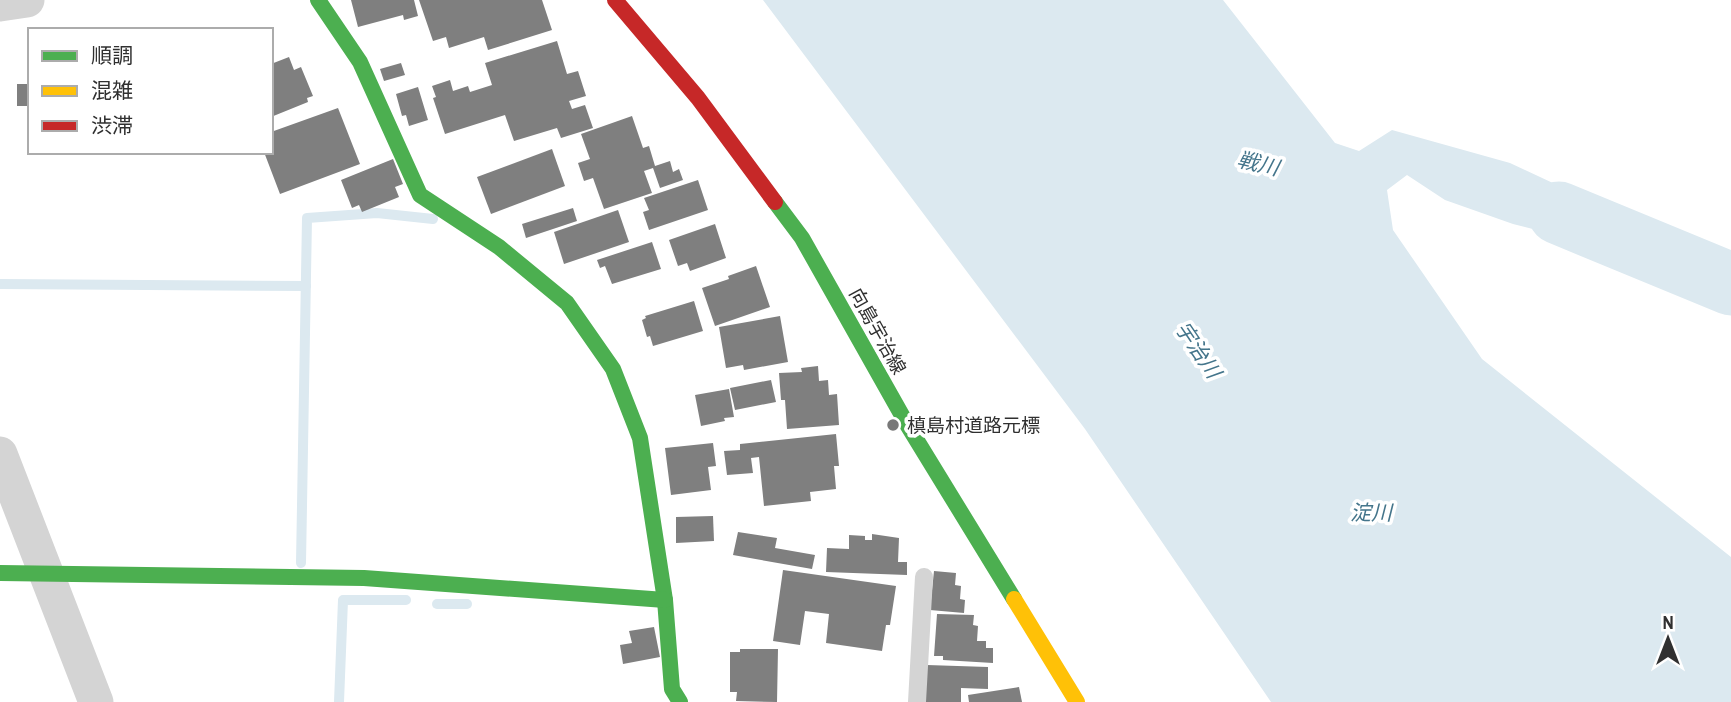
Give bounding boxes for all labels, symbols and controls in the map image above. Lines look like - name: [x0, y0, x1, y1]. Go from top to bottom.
- legend: [28, 28, 273, 154]
- text: 順調: [91, 41, 133, 70]
- text: 混雑: [91, 76, 133, 105]
- text: 渋滞: [91, 111, 133, 140]
- water label: 戦川: [1234, 145, 1284, 183]
- street label: 向島宇治線: [844, 283, 912, 379]
- water label: 宇治川: [1169, 315, 1229, 386]
- place label: 槙島村道路元標: [907, 412, 1040, 438]
- marker: 槙島村道路元標: [885, 417, 901, 433]
- water label: 淀川: [1350, 498, 1394, 527]
- north arrow: [1633, 604, 1703, 674]
- text: N: [1662, 609, 1674, 635]

